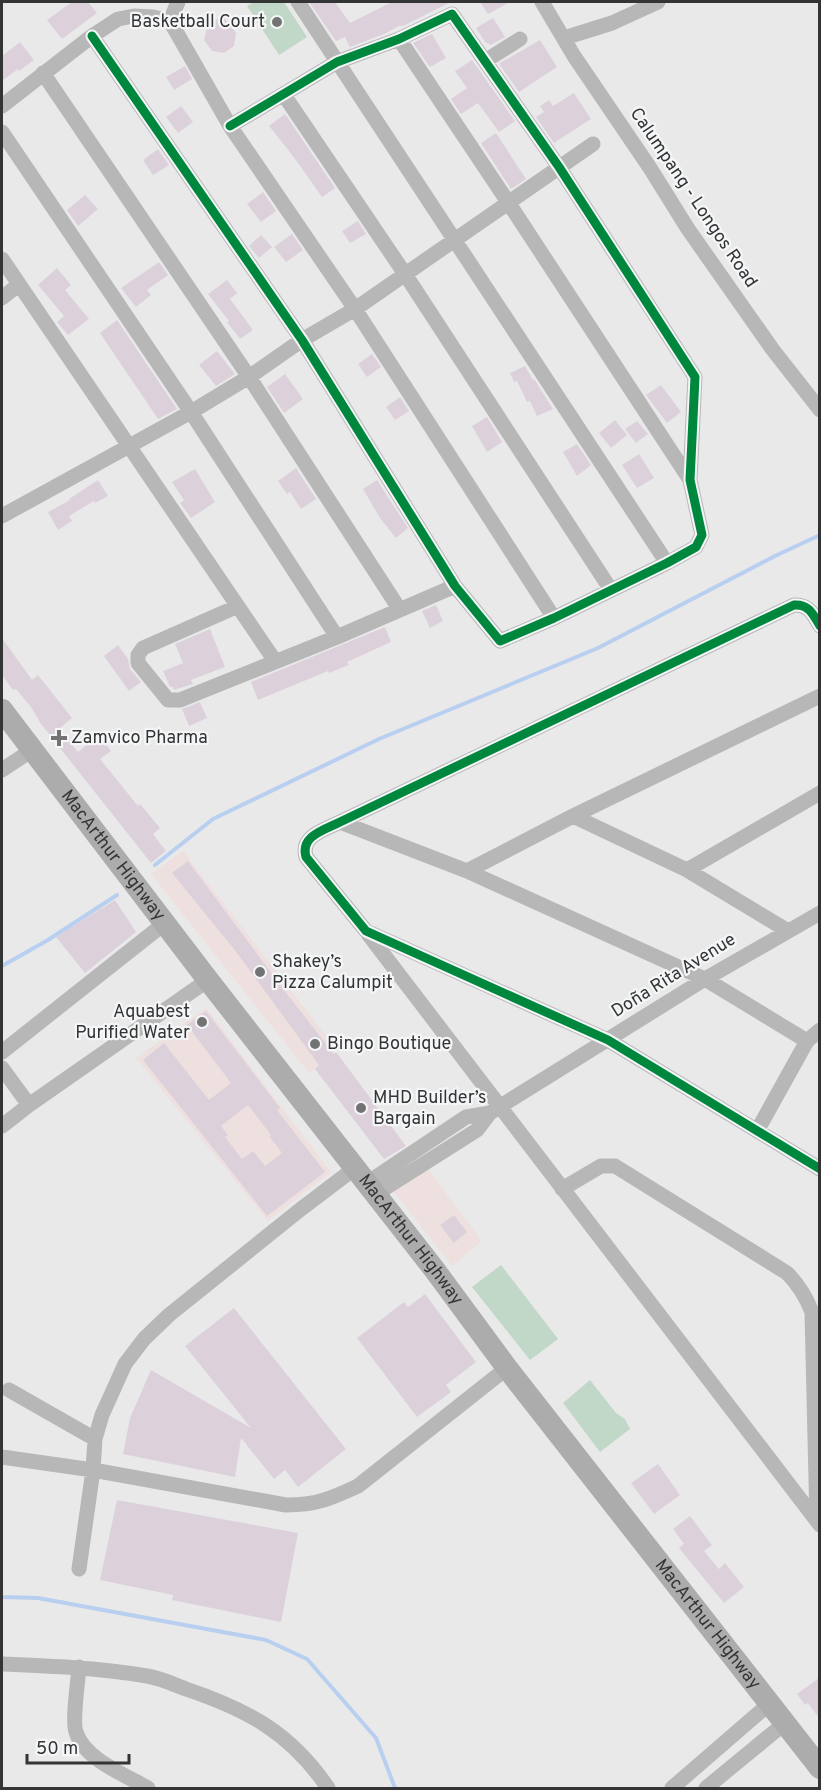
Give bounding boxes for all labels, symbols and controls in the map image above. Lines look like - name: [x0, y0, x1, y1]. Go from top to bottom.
- place label: Basketball Court: [131, 11, 265, 34]
- marker: Basketball Court: [270, 15, 284, 29]
- street label: Calumpang - Longos Road: [624, 103, 762, 293]
- place label: Zamvico Pharma: [71, 727, 208, 750]
- marker: Zamvico Pharma: [52, 731, 66, 745]
- street label: MacArthur Highway: [56, 785, 170, 926]
- street label: Doña Rita Avenue: [608, 929, 740, 1023]
- place label: Shakey’s Pizza Calumpit: [272, 951, 393, 995]
- marker: Shakey’s Pizza Calumpit: [253, 965, 267, 979]
- place label: Aquabest Purified Water: [75, 1001, 190, 1045]
- marker: Aquabest Purified Water: [195, 1015, 209, 1029]
- place label: Bingo Boutique: [327, 1033, 451, 1056]
- marker: Bingo Boutique: [308, 1037, 322, 1051]
- place label: MHD Builder’s Bargain: [373, 1087, 486, 1131]
- marker: MHD Builder’s Bargain: [354, 1101, 368, 1115]
- street label: MacArthur Highway: [353, 1170, 468, 1310]
- street label: MacArthur Highway: [649, 1555, 766, 1694]
- scale bar: [27, 1727, 129, 1765]
- text: 50 m: [36, 1738, 78, 1761]

